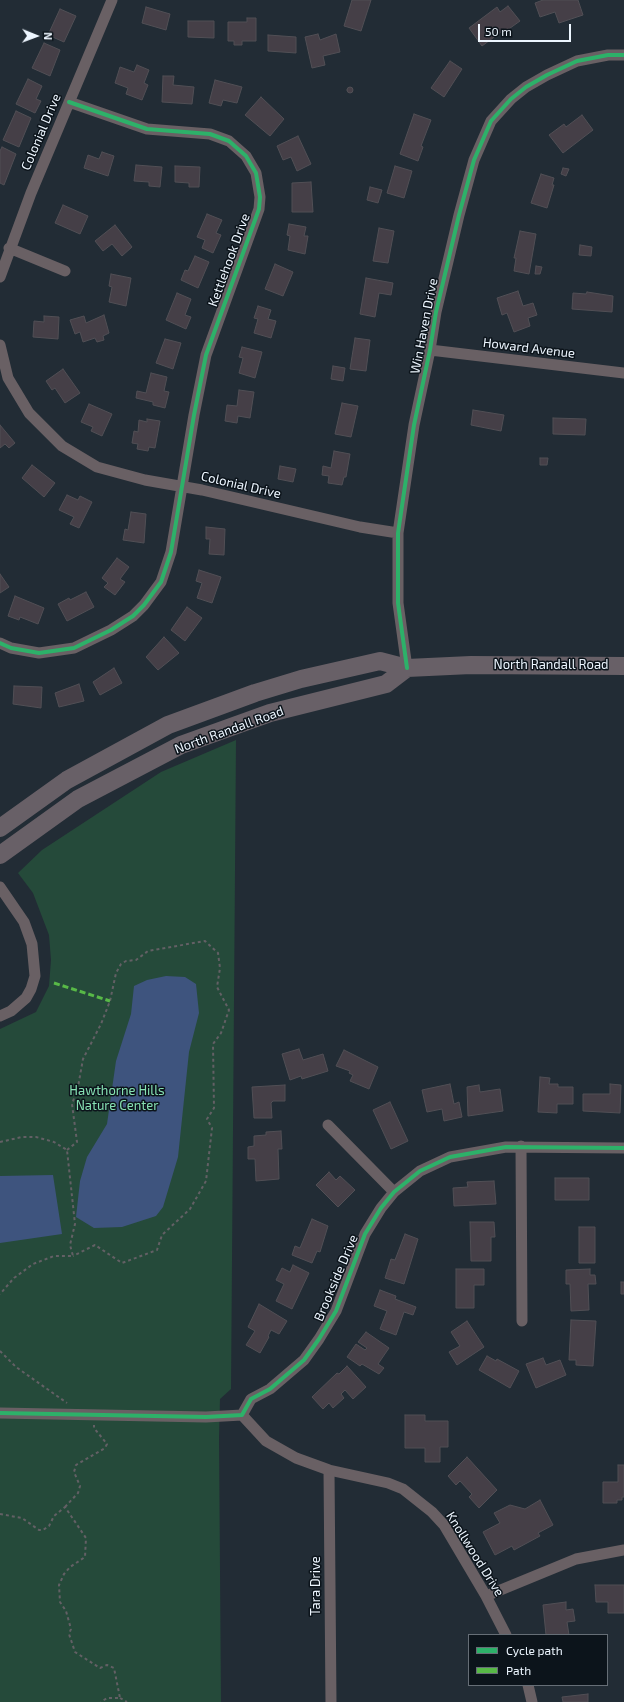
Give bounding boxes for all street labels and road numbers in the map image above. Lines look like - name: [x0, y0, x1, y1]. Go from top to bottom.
- street label: Colonial Drive: [18, 91, 64, 173]
- street label: Kettlehook Drive: [205, 211, 253, 309]
- street label: Win Haven Drive: [407, 277, 441, 375]
- street label: Howard Avenue: [482, 335, 576, 361]
- street label: Colonial Drive: [200, 468, 282, 502]
- street label: North Randall Road: [493, 657, 609, 673]
- street label: North Randall Road: [172, 703, 286, 757]
- street label: Brookside Drive: [311, 1232, 361, 1324]
- street label: Knollwood Drive: [443, 1509, 507, 1599]
- street label: Tara Drive: [308, 1556, 324, 1616]

